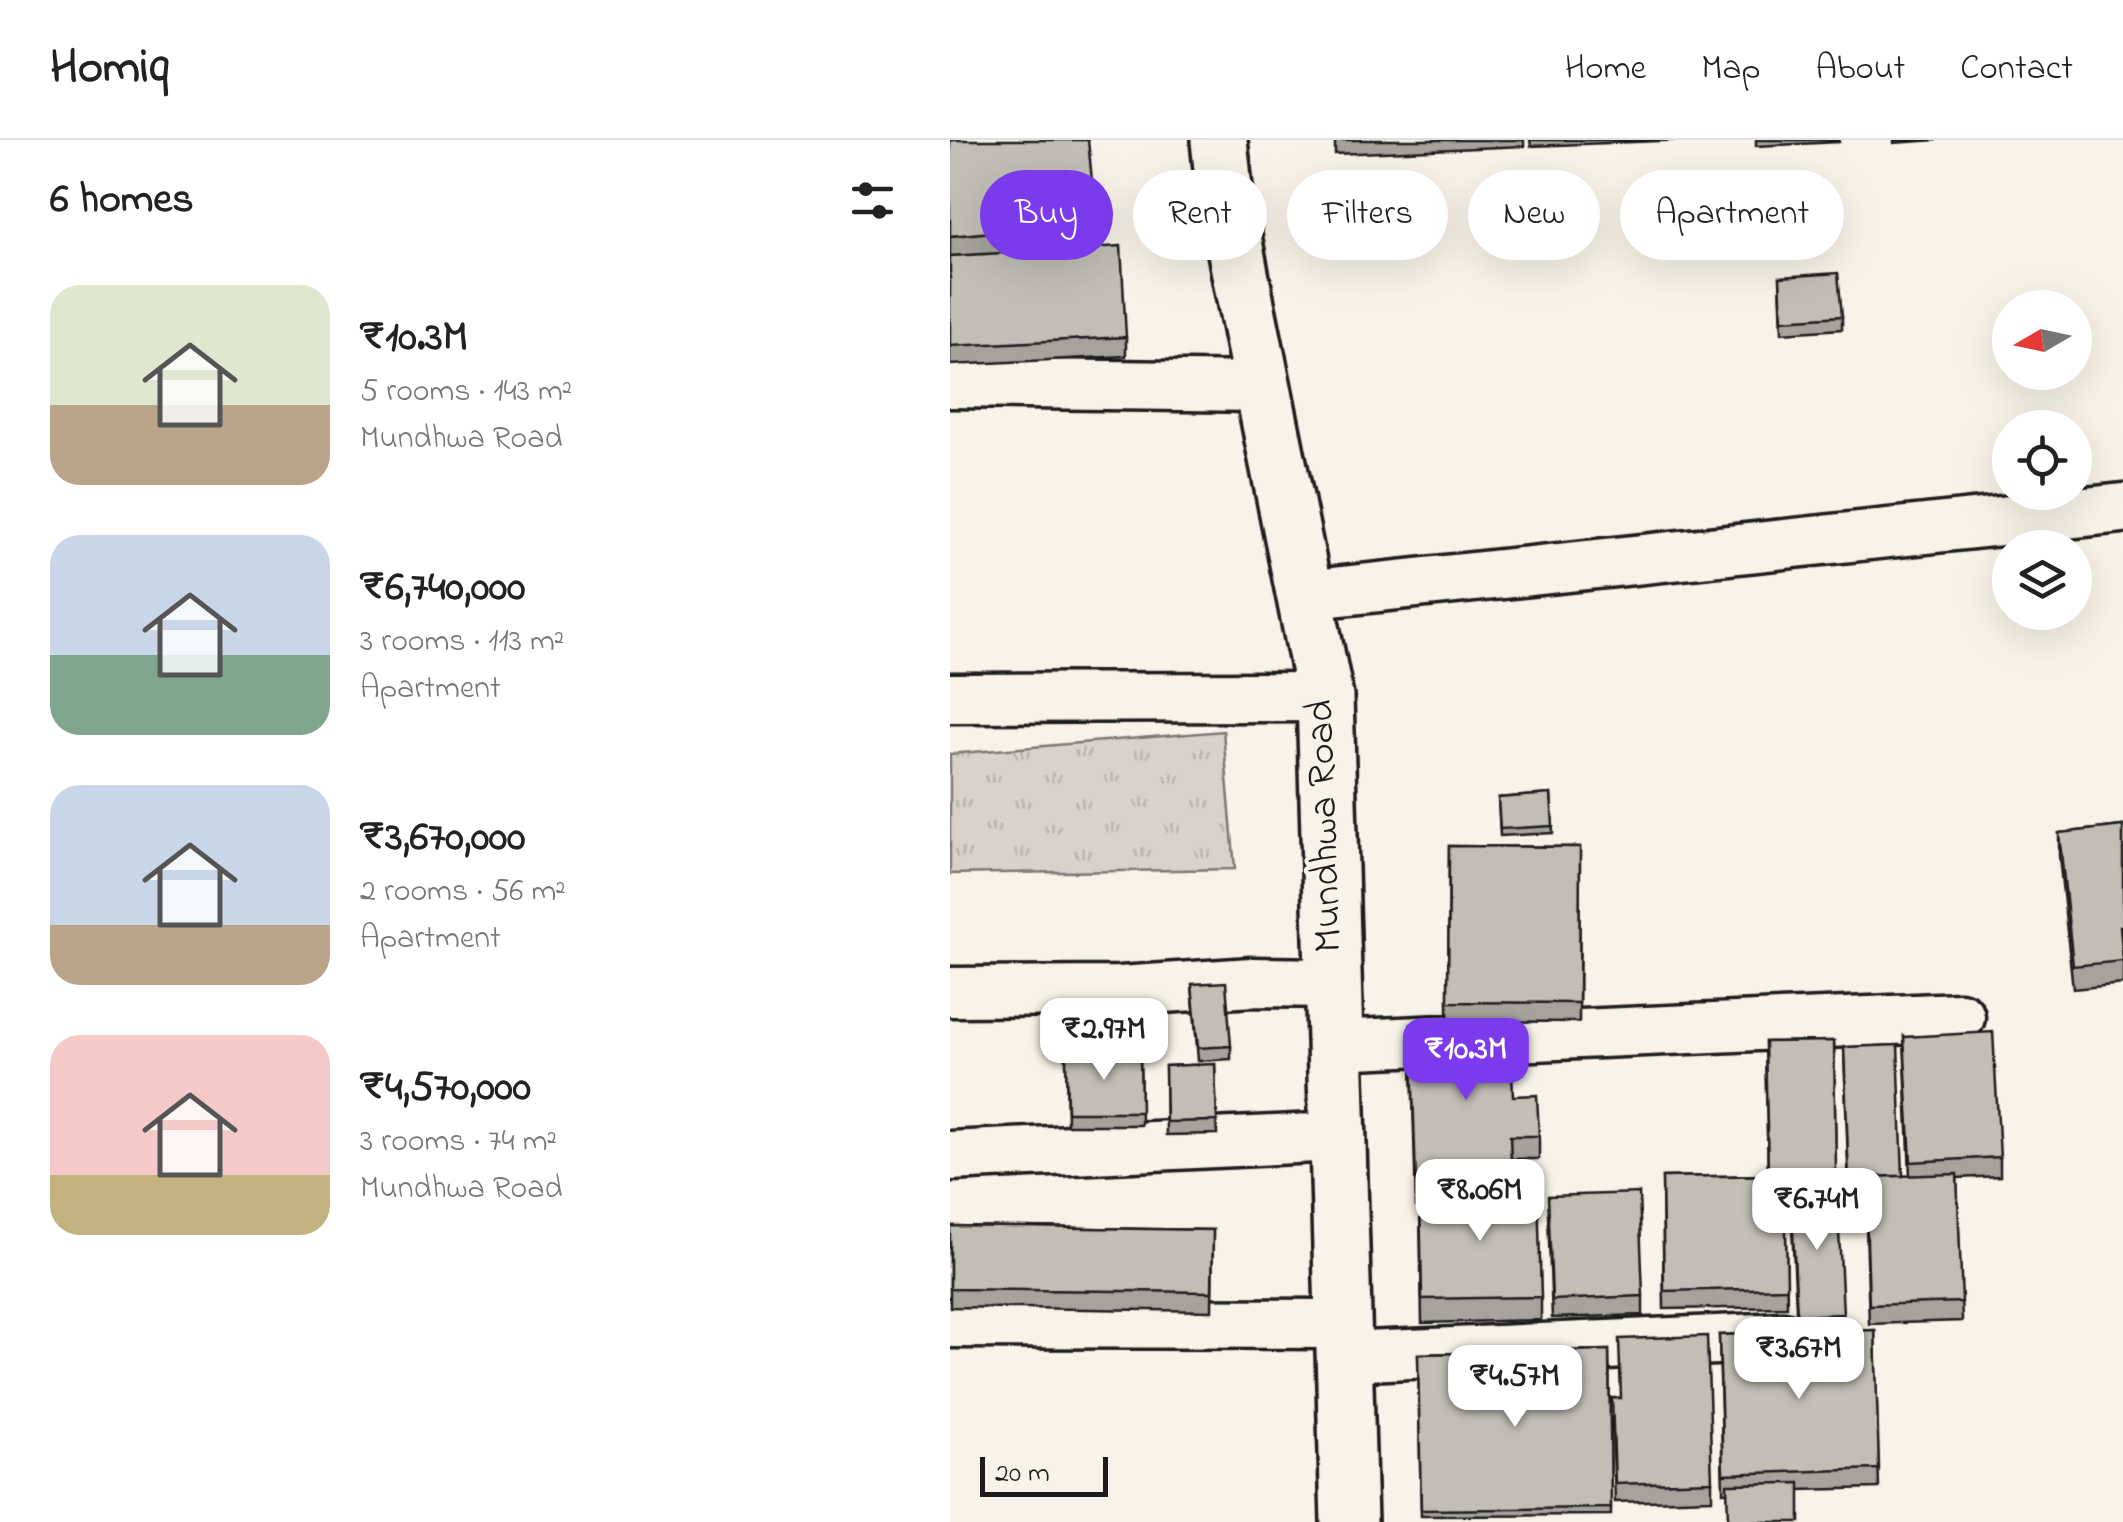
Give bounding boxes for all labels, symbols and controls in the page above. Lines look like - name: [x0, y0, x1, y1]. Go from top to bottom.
- text: Homiq: [50, 34, 169, 104]
- text: Home: [1565, 44, 1646, 95]
- text: Map: [1701, 44, 1760, 95]
- text: About: [1815, 44, 1905, 95]
- text: Contact: [1960, 44, 2073, 95]
- text: 6 homes: [50, 170, 194, 231]
- chip: Buy: [980, 170, 1113, 260]
- chip: Rent: [1133, 170, 1267, 260]
- chip: Filters: [1287, 170, 1448, 260]
- chip: New: [1468, 170, 1600, 260]
- chip: Apartment: [1620, 170, 1844, 260]
- icon: filters: [845, 173, 900, 228]
- north arrow: [1992, 290, 2092, 390]
- map controls: [1992, 290, 2092, 630]
- text: ₹10.3M: [360, 308, 468, 369]
- icon: home: [130, 325, 250, 445]
- text: 5 rooms · 143 m²: [360, 369, 572, 416]
- button: locate: [1992, 410, 2092, 510]
- text: Mundhwa Road: [360, 416, 562, 463]
- button: layers: [1992, 530, 2092, 630]
- text: ₹6,740,000: [360, 558, 525, 619]
- icon: home: [130, 575, 250, 695]
- text: 3 rooms · 113 m²: [360, 619, 564, 666]
- text: Apartment: [360, 666, 501, 713]
- street label: Mundhwa Road: [1292, 699, 1360, 953]
- text: ₹3,670,000: [360, 808, 525, 869]
- icon: home: [130, 825, 250, 945]
- text: 2 rooms · 56 m²: [360, 869, 566, 916]
- text: Apartment: [360, 916, 501, 963]
- pin: ₹2.97M: [1023, 998, 1185, 1083]
- text: ₹2.97M: [1062, 1007, 1146, 1054]
- pin: ₹10.3M: [1385, 1018, 1547, 1103]
- text: ₹10.3M: [1425, 1027, 1507, 1074]
- text: ₹4,570,000: [360, 1058, 531, 1119]
- icon: home: [130, 1075, 250, 1195]
- text: 3 rooms · 74 m²: [360, 1119, 557, 1166]
- pin: ₹8.06M: [1399, 1159, 1561, 1244]
- text: Mundhwa Road: [360, 1166, 562, 1213]
- text: ₹8.06M: [1437, 1168, 1523, 1215]
- pin: ₹6.74M: [1736, 1168, 1898, 1253]
- text: ₹6.74M: [1774, 1177, 1860, 1224]
- pin: ₹3.67M: [1718, 1317, 1880, 1402]
- text: ₹3.67M: [1756, 1326, 1842, 1373]
- pin: ₹4.57M: [1434, 1345, 1596, 1430]
- text: ₹4.57M: [1470, 1354, 1560, 1401]
- scale bar: [980, 1452, 1108, 1496]
- text: 20 m: [995, 1454, 1050, 1495]

